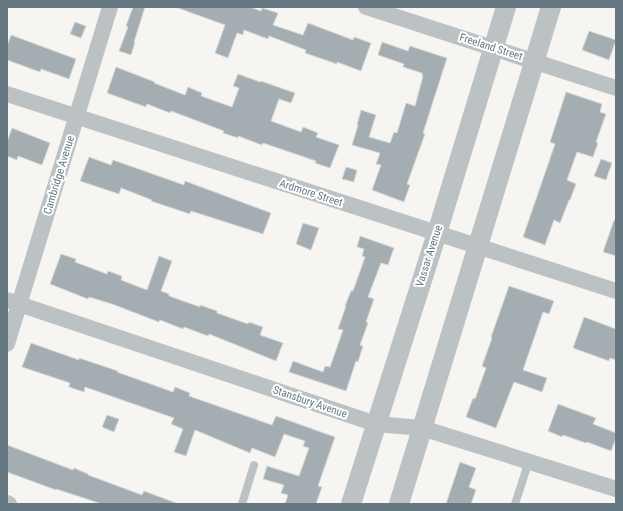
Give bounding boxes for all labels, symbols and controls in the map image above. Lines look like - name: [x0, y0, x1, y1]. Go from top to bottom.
- street label: Freeland Street: [458, 31, 524, 63]
- street label: Cambridge Avenue: [41, 134, 77, 216]
- street label: Ardmore Street: [278, 177, 344, 209]
- street label: Vassar Avenue: [413, 224, 445, 288]
- street label: Stansbury Avenue: [271, 383, 349, 421]

